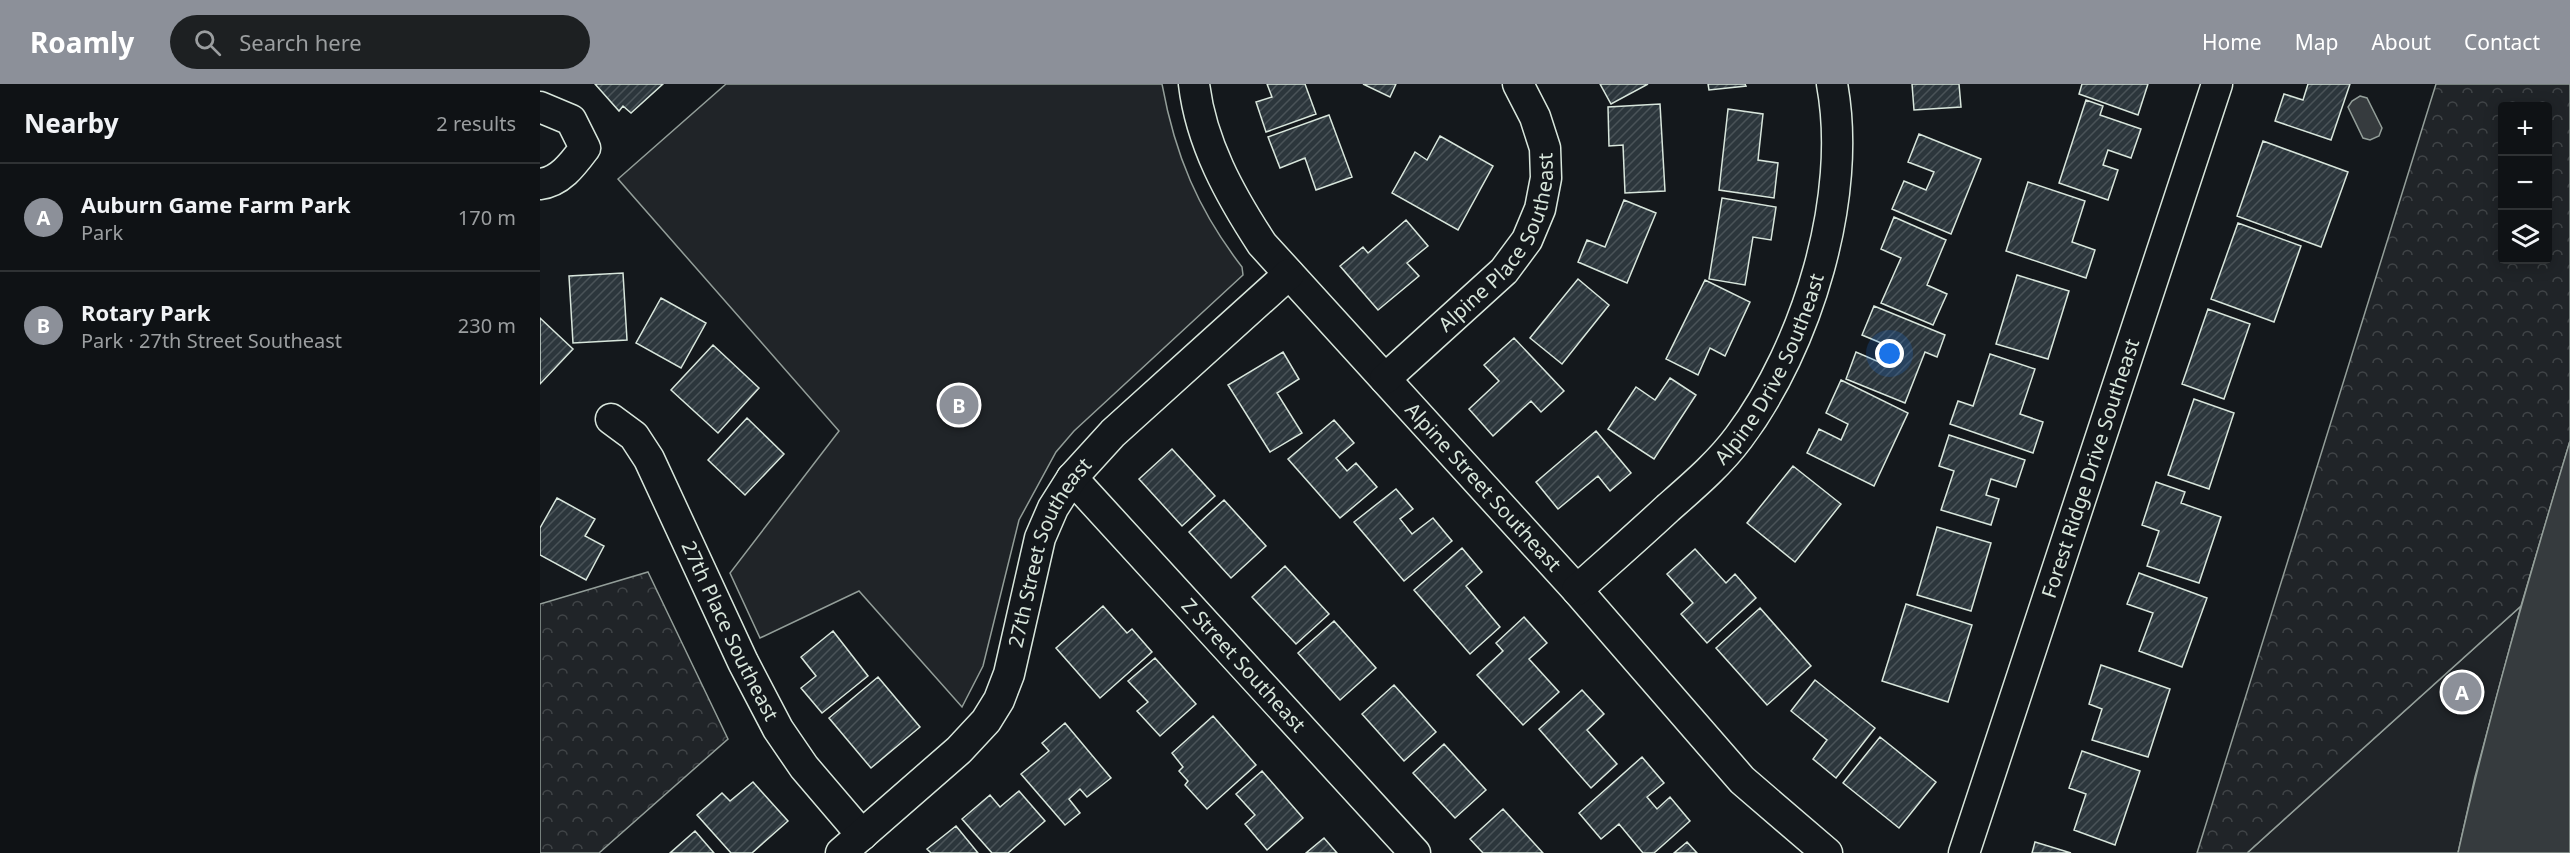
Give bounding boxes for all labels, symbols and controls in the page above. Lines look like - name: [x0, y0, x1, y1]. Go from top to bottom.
- search box: [170, 15, 590, 69]
- text: Roamly: [30, 23, 134, 61]
- icon: search: [191, 26, 224, 59]
- text: Search here: [239, 27, 362, 57]
- text: Home: [2202, 28, 2262, 56]
- text: Map: [2295, 28, 2338, 56]
- text: About: [2371, 28, 2431, 56]
- text: Contact: [2464, 28, 2540, 56]
- map controls: [2498, 102, 2552, 264]
- button: +: [2498, 102, 2552, 156]
- text: Nearby: [24, 105, 119, 141]
- text: 2 results: [436, 110, 516, 137]
- street label: Alpine Place Southeast: [1432, 152, 1559, 337]
- button: −: [2498, 156, 2552, 210]
- text: Auburn Game Farm Park: [81, 189, 351, 219]
- text: A: [37, 204, 50, 231]
- text: 170 m: [458, 204, 516, 231]
- button: layers: [2498, 210, 2552, 264]
- text: Park: [81, 219, 123, 246]
- street label: Alpine Drive Southeast: [1708, 270, 1830, 470]
- text: Rotary Park: [81, 297, 210, 327]
- text: B: [37, 312, 50, 339]
- text: 230 m: [458, 312, 516, 339]
- text: Park · 27th Street Southeast: [81, 327, 342, 354]
- street label: Forest Ridge Drive Southeast: [2035, 335, 2145, 601]
- your location: [1875, 339, 1904, 368]
- pin: B: [940, 382, 978, 428]
- street label: Alpine Street Southeast: [1400, 396, 1568, 577]
- street label: 27th Street Southeast: [1001, 451, 1097, 650]
- street label: 27th Place Southeast: [676, 536, 785, 725]
- street label: Z Street Southeast: [1176, 592, 1312, 738]
- pin: A: [2442, 670, 2482, 714]

